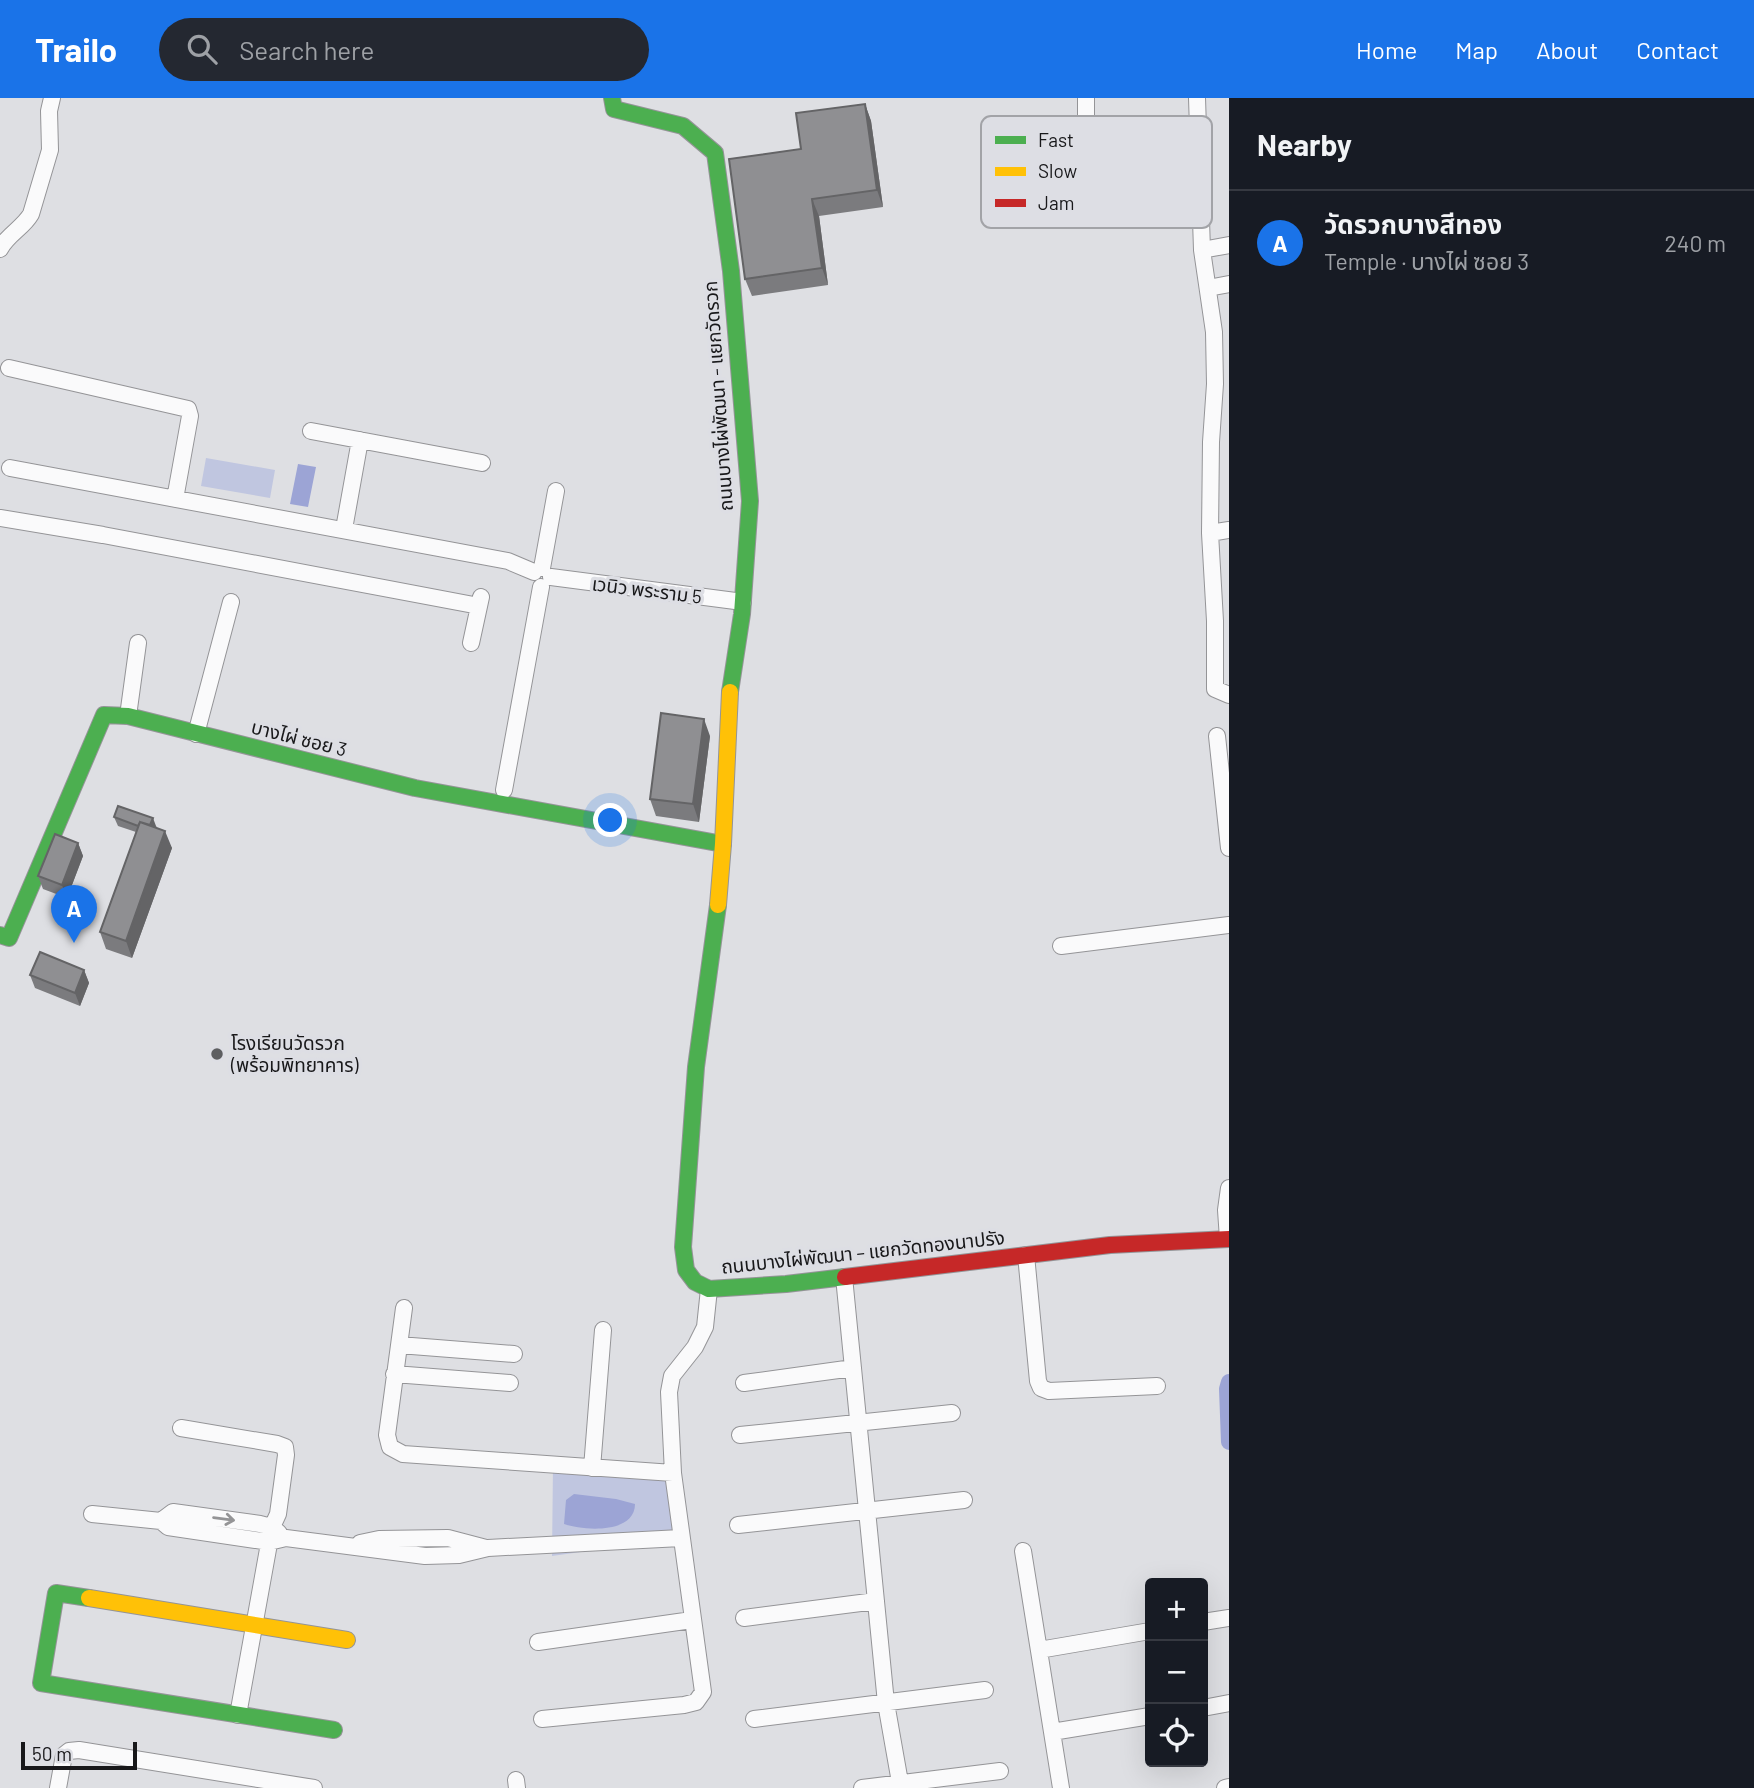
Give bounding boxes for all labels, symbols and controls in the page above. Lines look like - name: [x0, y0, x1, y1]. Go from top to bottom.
- search box: [159, 18, 649, 81]
- text: Trailo: [35, 29, 117, 69]
- icon: search: [183, 30, 221, 68]
- text: Search here: [239, 34, 374, 65]
- text: Home: [1356, 35, 1417, 64]
- text: Map: [1455, 35, 1498, 64]
- text: About: [1536, 35, 1598, 64]
- text: Contact: [1636, 35, 1719, 64]
- legend: [981, 116, 1212, 228]
- text: Nearby: [1257, 126, 1352, 162]
- text: Fast: [1038, 128, 1074, 151]
- text: Slow: [1038, 159, 1077, 182]
- text: Jam: [1038, 191, 1074, 214]
- text: วัดรวกบางสีทอง: [1324, 208, 1502, 239]
- text: A: [1272, 229, 1288, 257]
- text: 240 m: [1664, 229, 1726, 257]
- text: Temple · บางไผ่ ซอย 3: [1324, 247, 1529, 275]
- street label: ถนนบางไผ่พัฒนา - แยกวัดรวก: [698, 280, 737, 512]
- street label: เวนิว พระราม 5: [591, 571, 703, 608]
- street label: บางไผ่ ซอย 3: [249, 715, 349, 760]
- your location: [593, 803, 627, 837]
- pin: A: [51, 885, 97, 943]
- place label: โรงเรียนวัดรวก (พร้อมพิทยาคาร): [230, 1031, 359, 1076]
- marker: โรงเรียนวัดรวก (พร้อมพิทยาคาร): [209, 1046, 225, 1062]
- street label: ถนนบางไผ่พัฒนา – แยกวัดทองนาปรัง: [720, 1225, 1006, 1278]
- one-way arrow: [212, 1513, 235, 1526]
- map controls: [1145, 1578, 1208, 1767]
- button: +: [1145, 1578, 1208, 1641]
- button: −: [1145, 1641, 1208, 1704]
- button: locate: [1145, 1704, 1208, 1767]
- scale bar: [21, 1739, 136, 1771]
- text: 50 m: [32, 1742, 72, 1765]

